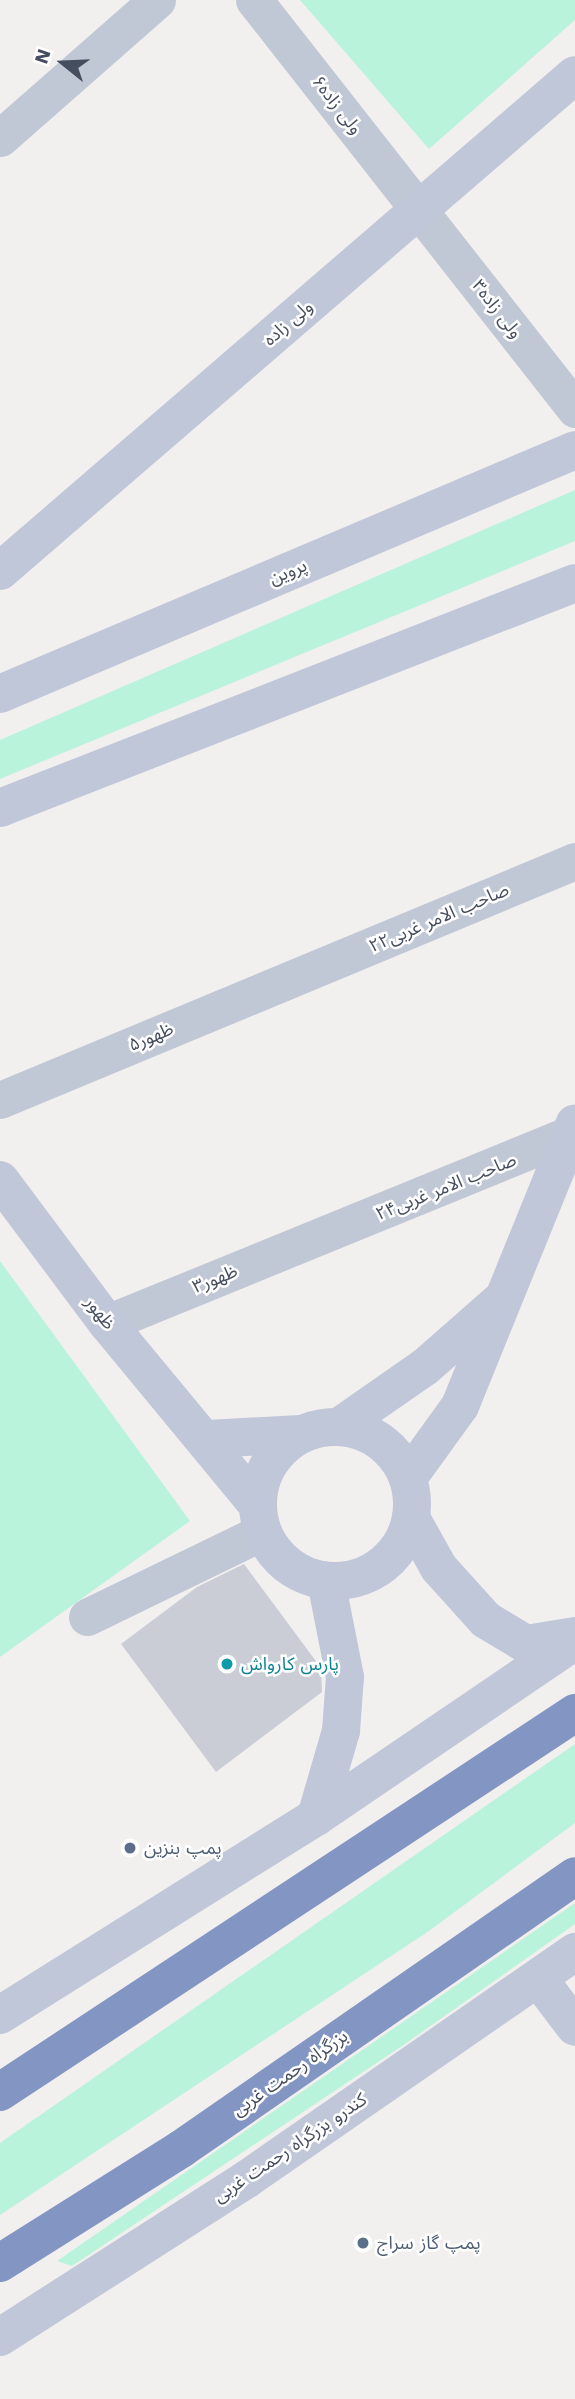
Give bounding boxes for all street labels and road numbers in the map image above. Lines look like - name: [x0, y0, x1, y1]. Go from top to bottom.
- street label: ولی زاده۶: [307, 71, 367, 139]
- street label: ولی زاده۳: [467, 275, 527, 343]
- street label: ولی زاده: [259, 296, 317, 350]
- street label: پروین: [266, 554, 310, 590]
- street label: صاحب الامر غربی٢٢: [366, 879, 512, 957]
- street label: ظهور۵: [125, 1018, 177, 1056]
- street label: صاحب الامر غربی۲۴: [373, 1149, 519, 1225]
- street label: ظهور۳: [189, 1260, 241, 1298]
- street label: ظهور: [80, 1292, 120, 1334]
- street label: بزرگراه رحمت غربی: [228, 2025, 352, 2121]
- street label: کندرو بزرگراه رحمت غربی: [209, 2089, 371, 2207]

